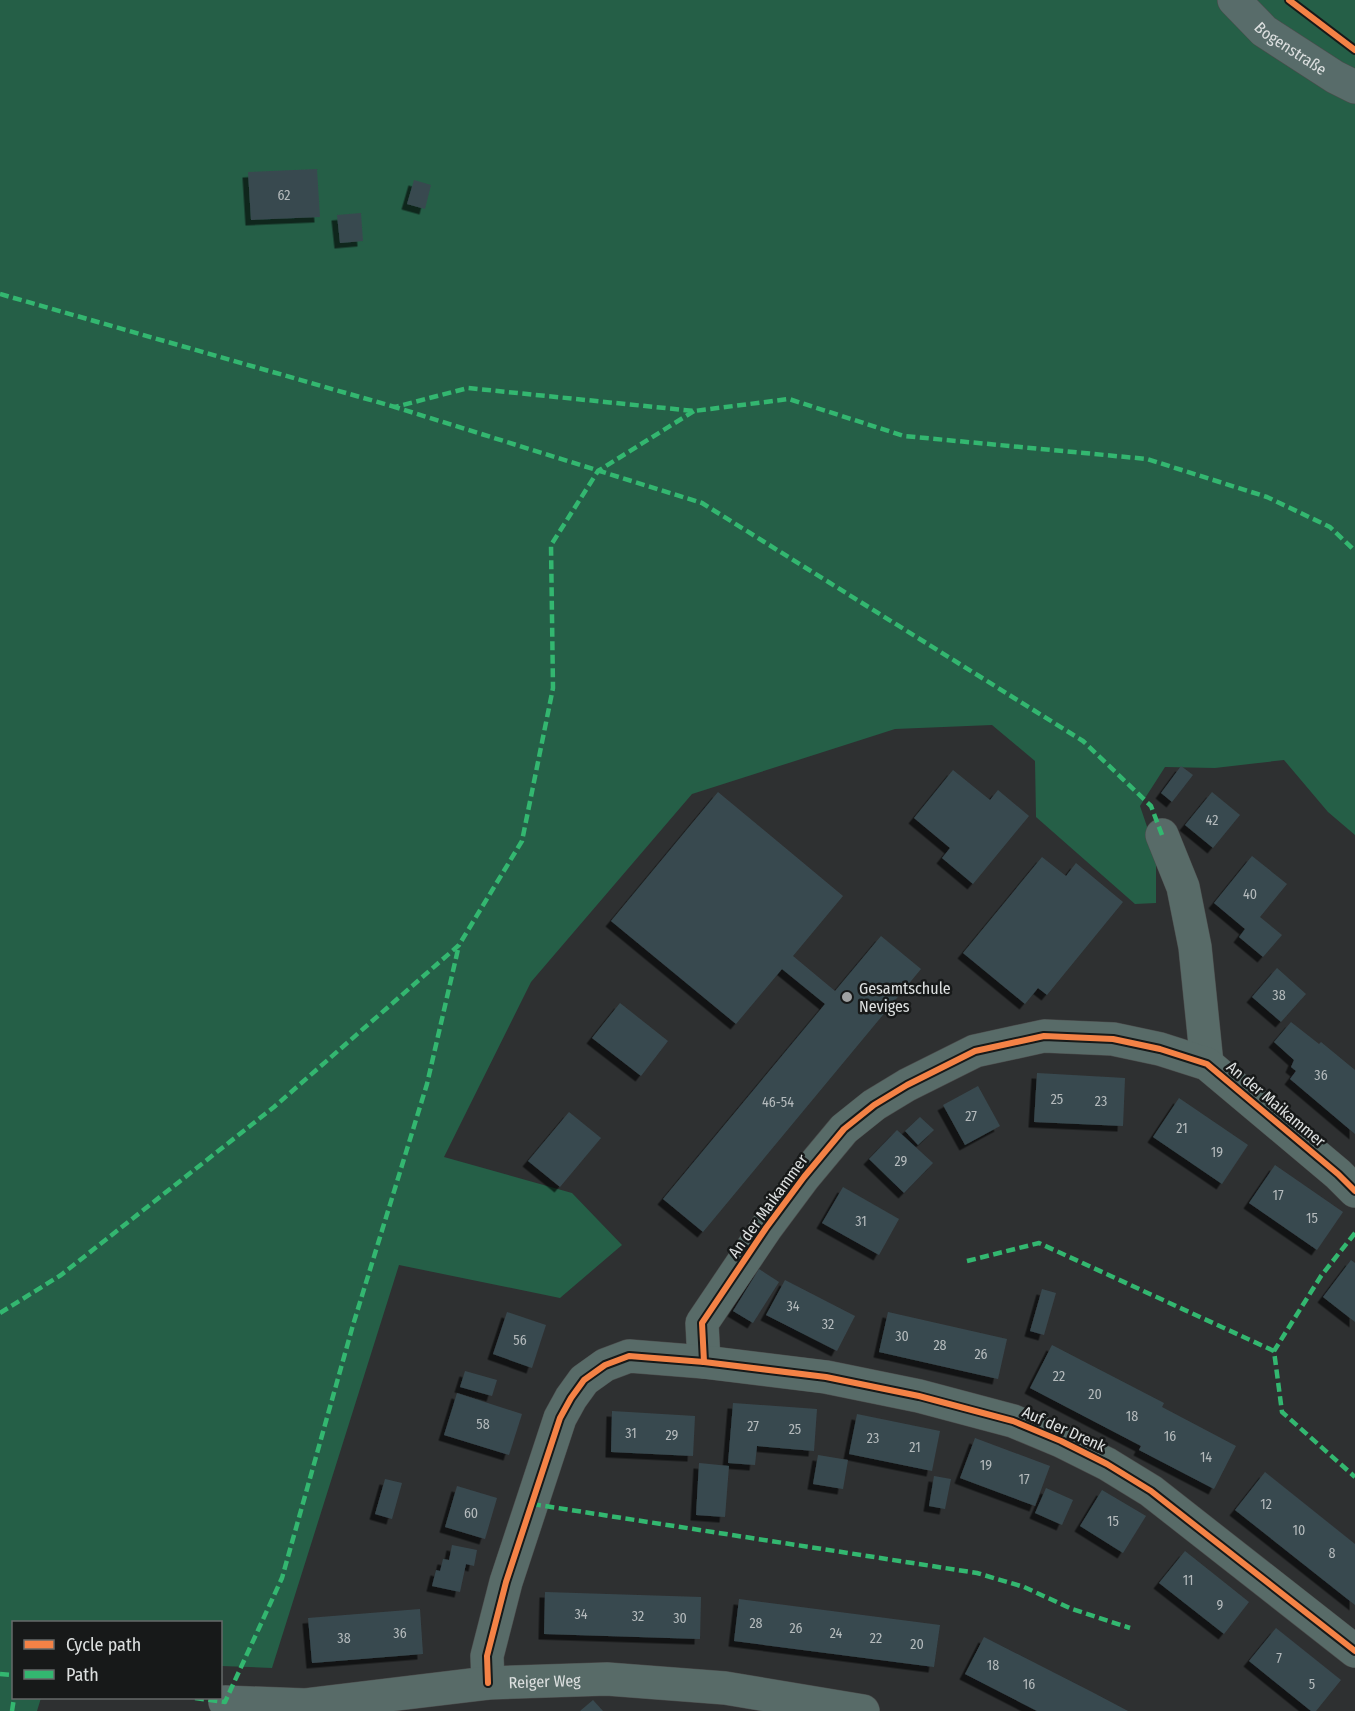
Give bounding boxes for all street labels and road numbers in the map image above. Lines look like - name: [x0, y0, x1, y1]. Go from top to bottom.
- street label: Bogenstraße: [1251, 18, 1331, 79]
- street label: An der Maikammer: [1223, 1057, 1329, 1151]
- street label: An der Maikammer: [724, 1150, 812, 1261]
- street label: Auf der Drenk: [1019, 1402, 1109, 1456]
- street label: Reiger Weg: [508, 1670, 581, 1692]

